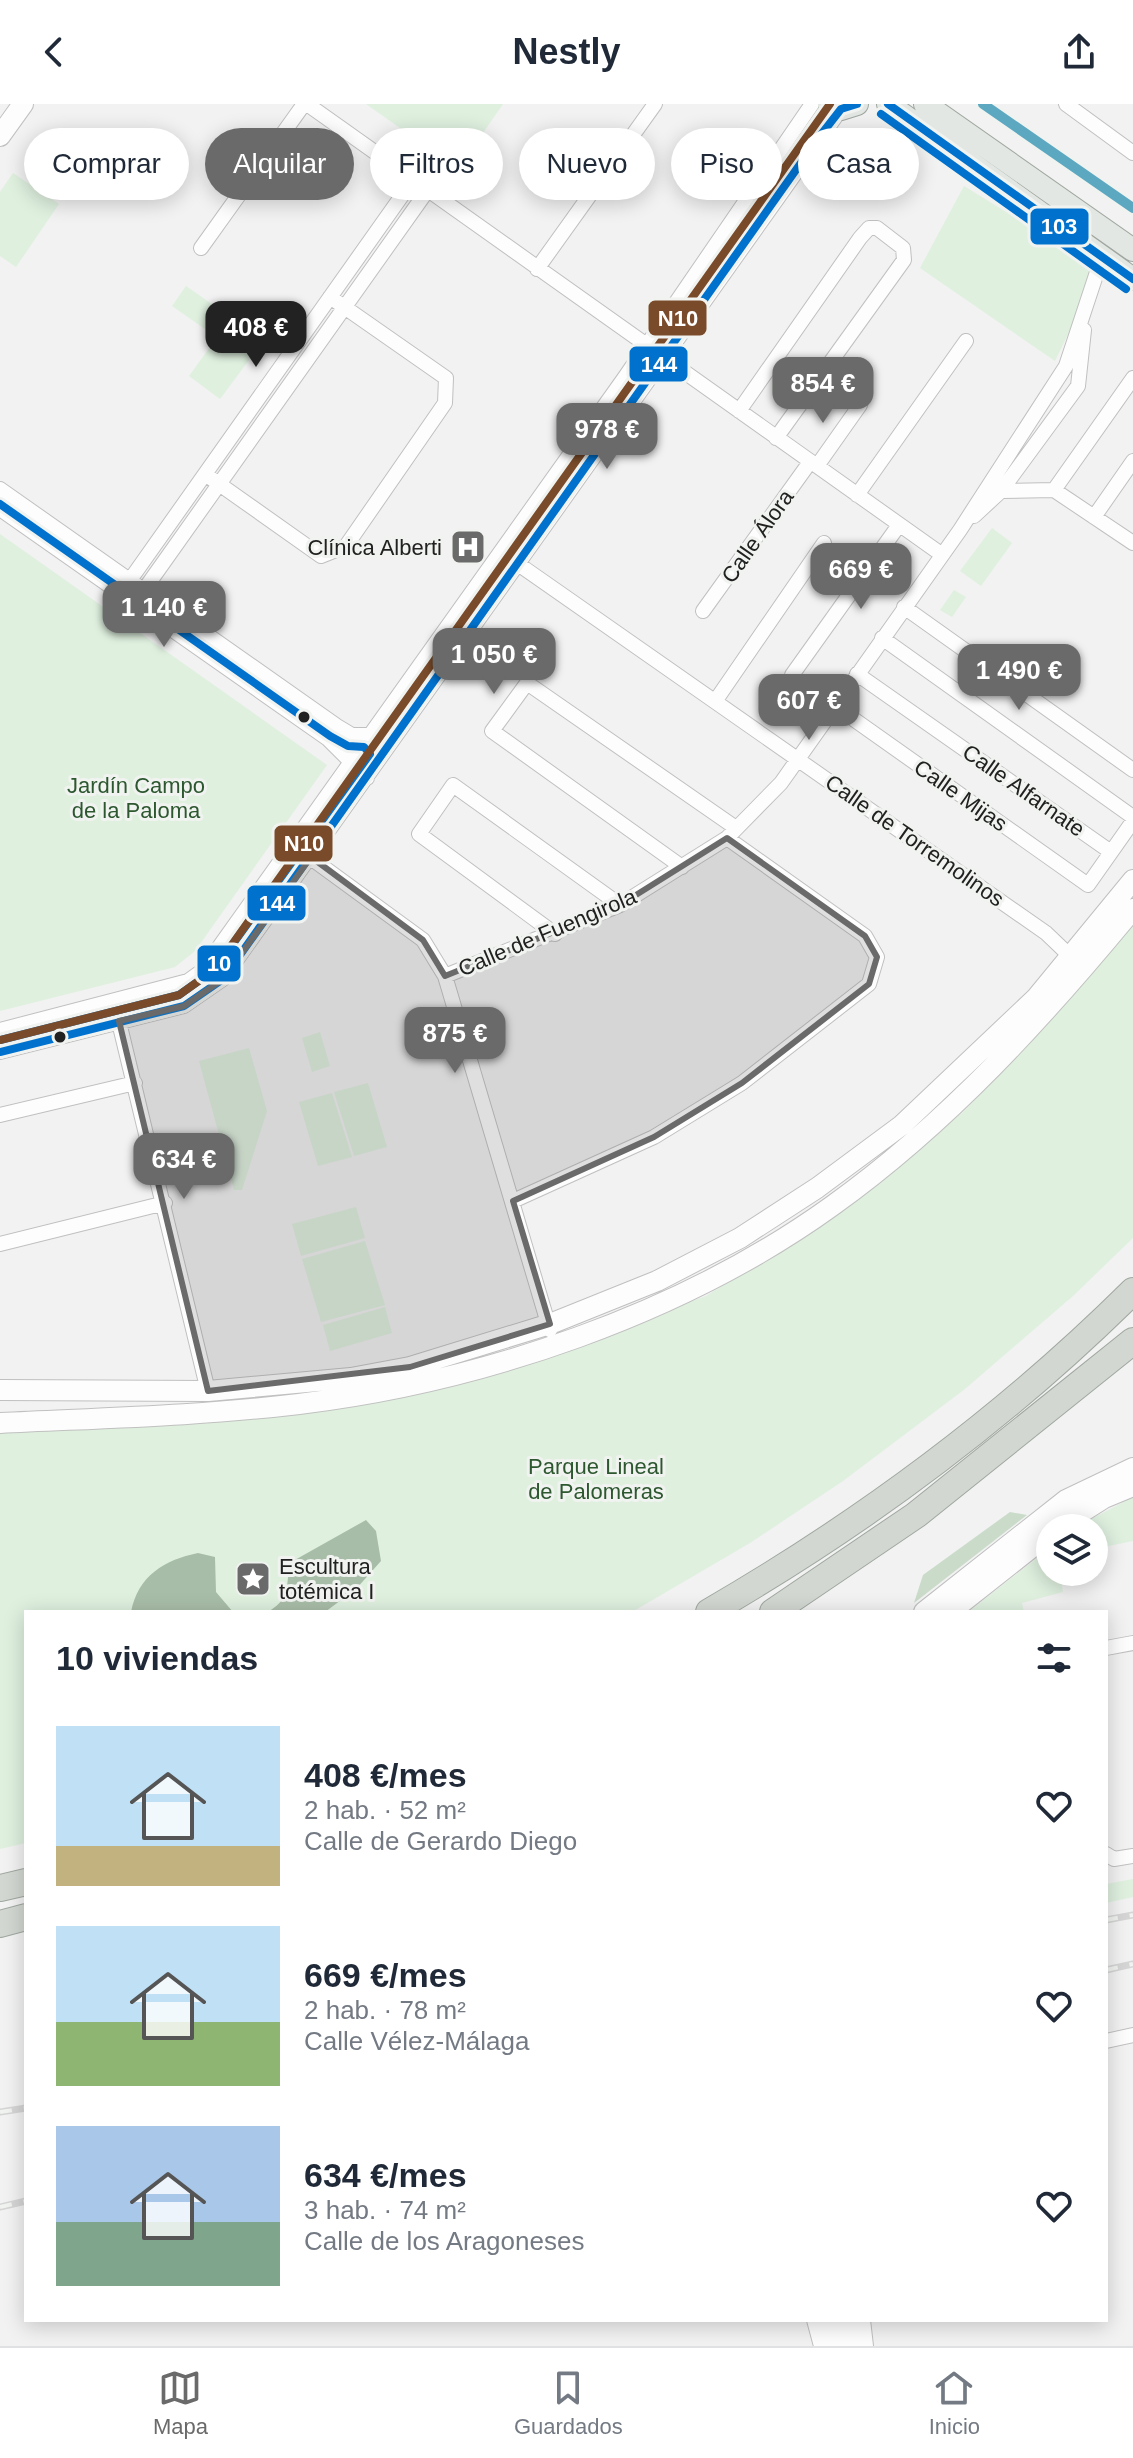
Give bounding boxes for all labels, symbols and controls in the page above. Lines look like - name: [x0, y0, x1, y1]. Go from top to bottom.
- icon: back: [32, 30, 76, 74]
- icon: share: [1057, 30, 1101, 74]
- text: Nestly: [512, 31, 621, 72]
- chip: Comprar: [24, 128, 189, 200]
- chip: Alquilar: [205, 128, 354, 200]
- chip: Filtros: [370, 128, 503, 200]
- chip: Nuevo: [519, 128, 655, 200]
- chip: Piso: [671, 128, 782, 200]
- chip: Casa: [798, 128, 919, 200]
- line badge: 103: [1029, 207, 1090, 246]
- text: 103: [1041, 214, 1077, 239]
- line badge: N10: [647, 299, 708, 337]
- pin: 408 €: [200, 301, 312, 369]
- text: N10: [658, 306, 698, 331]
- text: 408 €: [223, 312, 289, 342]
- line badge: 144: [628, 345, 689, 383]
- text: 144: [641, 352, 678, 377]
- pin: 854 €: [767, 357, 879, 425]
- text: 854 €: [790, 368, 856, 398]
- pin: 978 €: [551, 403, 663, 471]
- text: 978 €: [574, 414, 640, 444]
- street label: Calle Álora: [716, 484, 799, 588]
- hospital icon: Clínica Alberti: [449, 528, 487, 566]
- place label: Clínica Alberti: [307, 535, 442, 560]
- pin: 669 €: [805, 543, 917, 611]
- text: 669 €: [828, 554, 894, 584]
- pin: 1 140 €: [90, 581, 238, 649]
- text: 1 140 €: [121, 592, 207, 622]
- pin: 1 050 €: [420, 628, 568, 696]
- text: 1 050 €: [451, 639, 537, 669]
- pin: 1 490 €: [945, 644, 1093, 712]
- text: 1 490 €: [976, 655, 1062, 685]
- pin: 607 €: [753, 674, 865, 742]
- text: 607 €: [776, 685, 842, 715]
- unlabelled marker: [296, 709, 312, 725]
- street label: Calle Alfarnate: [958, 739, 1089, 842]
- street label: Calle Mijas: [909, 754, 1012, 837]
- street label: Calle de Torremolinos: [821, 769, 1009, 912]
- park label: Jardín Campo de la Paloma: [67, 773, 205, 823]
- line badge: N10: [273, 824, 334, 863]
- text: N10: [284, 831, 324, 856]
- street label: Calle de Fuengirola: [455, 883, 641, 981]
- line badge: 144: [246, 884, 307, 922]
- text: 144: [259, 891, 296, 916]
- line badge: 10: [196, 944, 242, 983]
- text: 10: [207, 951, 231, 976]
- pin: 875 €: [399, 1007, 511, 1075]
- text: 875 €: [422, 1018, 488, 1048]
- unlabelled marker: [52, 1029, 68, 1045]
- pin: 634 €: [128, 1133, 240, 1201]
- text: 634 €: [151, 1144, 217, 1174]
- park label: Parque Lineal de Palomeras: [528, 1454, 664, 1504]
- map controls: [1036, 1514, 1108, 1586]
- button: layers: [1036, 1514, 1108, 1586]
- place label: Escultura totémica I: [279, 1554, 374, 1604]
- place icon: Escultura totémica I: [234, 1560, 272, 1598]
- icon: filters: [1032, 1636, 1076, 1680]
- text: 10 viviendas: [56, 1639, 258, 1677]
- text: 408 €/mes: [304, 1756, 467, 1794]
- icon: home: [120, 1758, 216, 1854]
- icon: heart: [1032, 1784, 1076, 1828]
- text: 2 hab. · 52 m²: [304, 1795, 466, 1825]
- text: Calle de Gerardo Diego: [304, 1826, 577, 1856]
- text: 669 €/mes: [304, 1956, 467, 1994]
- icon: home: [120, 1958, 216, 2054]
- icon: heart: [1032, 1984, 1076, 2028]
- text: 2 hab. · 78 m²: [304, 1995, 466, 2025]
- text: Calle Vélez-Málaga: [304, 2026, 529, 2056]
- text: 634 €/mes: [304, 2156, 467, 2194]
- icon: home: [120, 2158, 216, 2254]
- icon: heart: [1032, 2184, 1076, 2228]
- text: 3 hab. · 74 m²: [304, 2195, 466, 2225]
- text: Calle de los Aragoneses: [304, 2226, 584, 2256]
- tab: Mapa: [153, 2366, 208, 2440]
- tab: Guardados: [514, 2366, 623, 2440]
- tab: Inicio: [929, 2366, 980, 2440]

